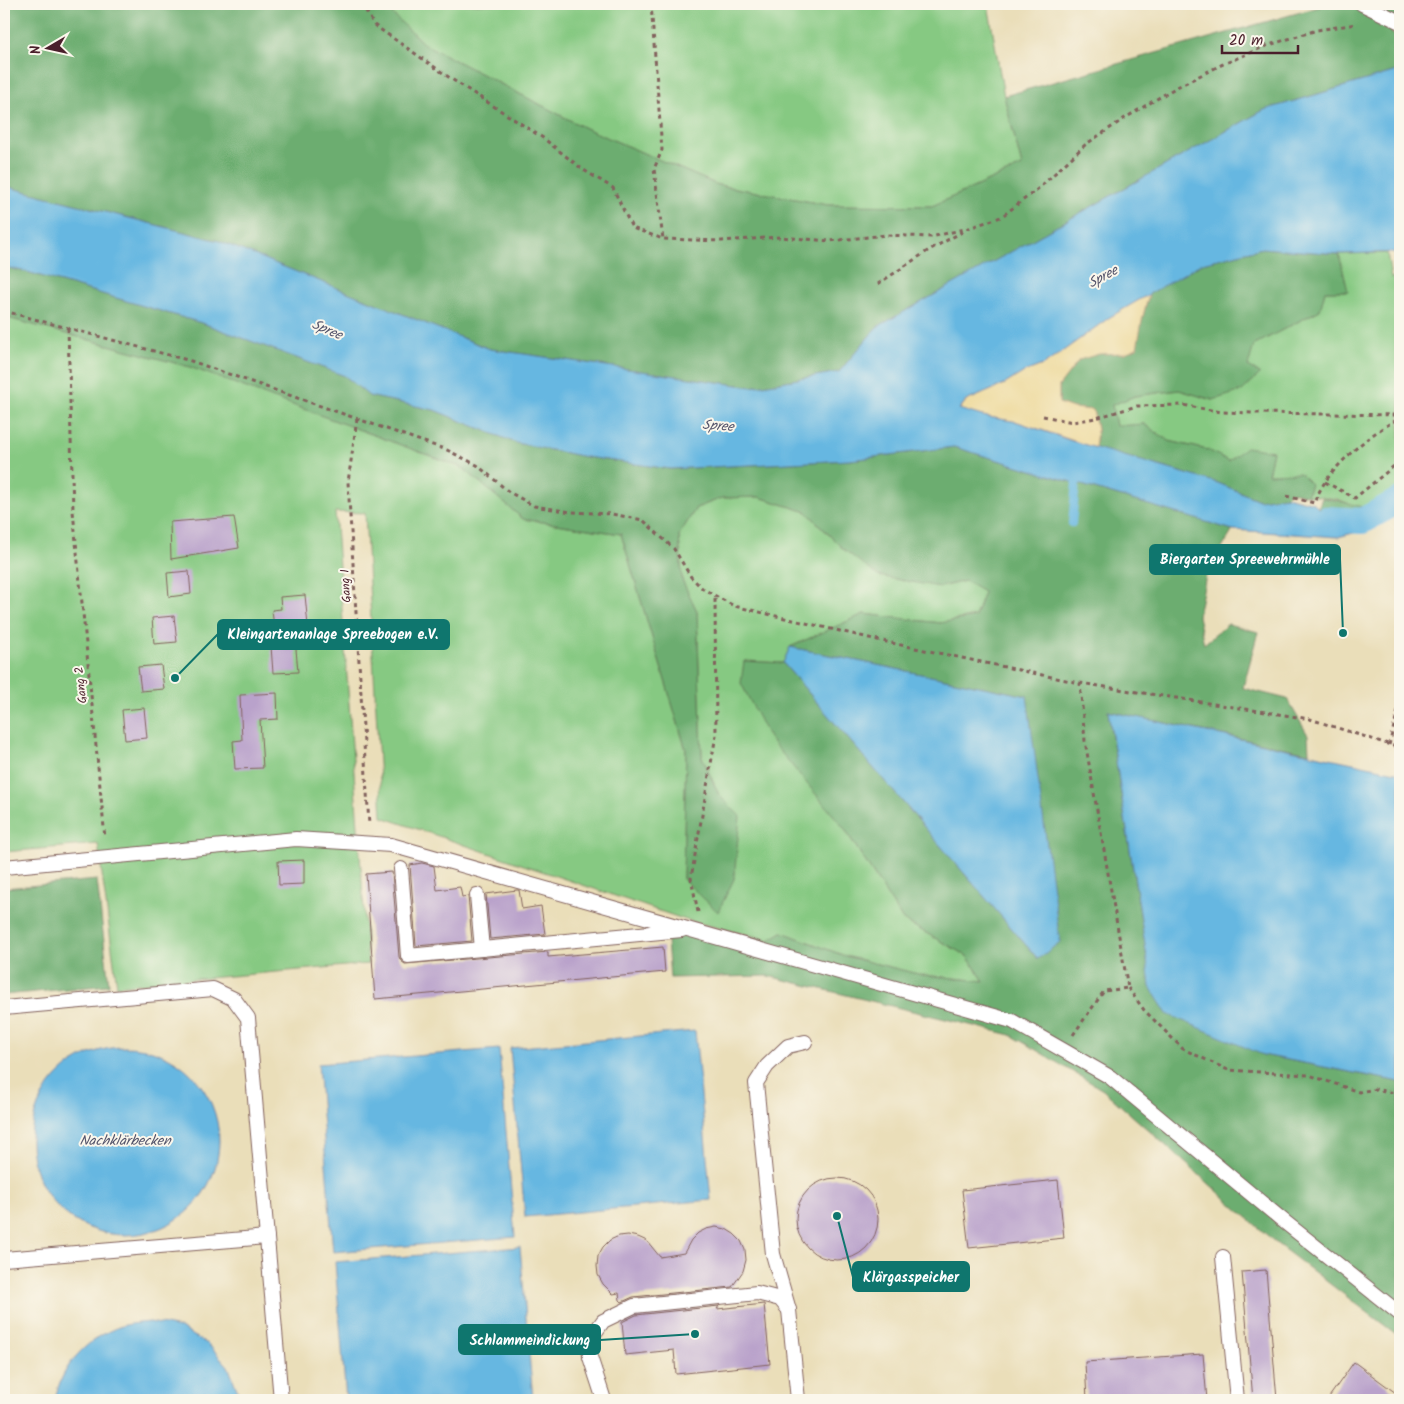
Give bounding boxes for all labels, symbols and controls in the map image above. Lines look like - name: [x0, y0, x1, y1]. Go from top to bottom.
- north arrow: [22, 22, 72, 72]
- scale bar: [1222, 22, 1298, 54]
- text: 20 m: [1229, 29, 1263, 53]
- text: N: [25, 44, 48, 56]
- water label: Spree: [1084, 259, 1124, 294]
- water label: Spree: [308, 314, 347, 347]
- water label: Spree: [702, 414, 736, 438]
- callout: Biergarten Spreewehrmühle: [1150, 545, 1340, 574]
- text: Biergarten Spreewehrmühle: [1160, 549, 1330, 571]
- street label: Gang 1: [336, 568, 356, 603]
- callout: Kleingartenanlage Spreebogen e.V.: [218, 620, 449, 649]
- text: Kleingartenanlage Spreebogen e.V.: [228, 624, 438, 646]
- street label: Gang 2: [70, 666, 92, 704]
- water label: Nachklärbecken: [79, 1130, 172, 1152]
- callout: Klärgasspeicher: [853, 1262, 969, 1291]
- text: Klärgasspeicher: [863, 1267, 960, 1289]
- callout: Schlammeindickung: [459, 1325, 600, 1354]
- text: Schlammeindickung: [470, 1330, 591, 1352]

